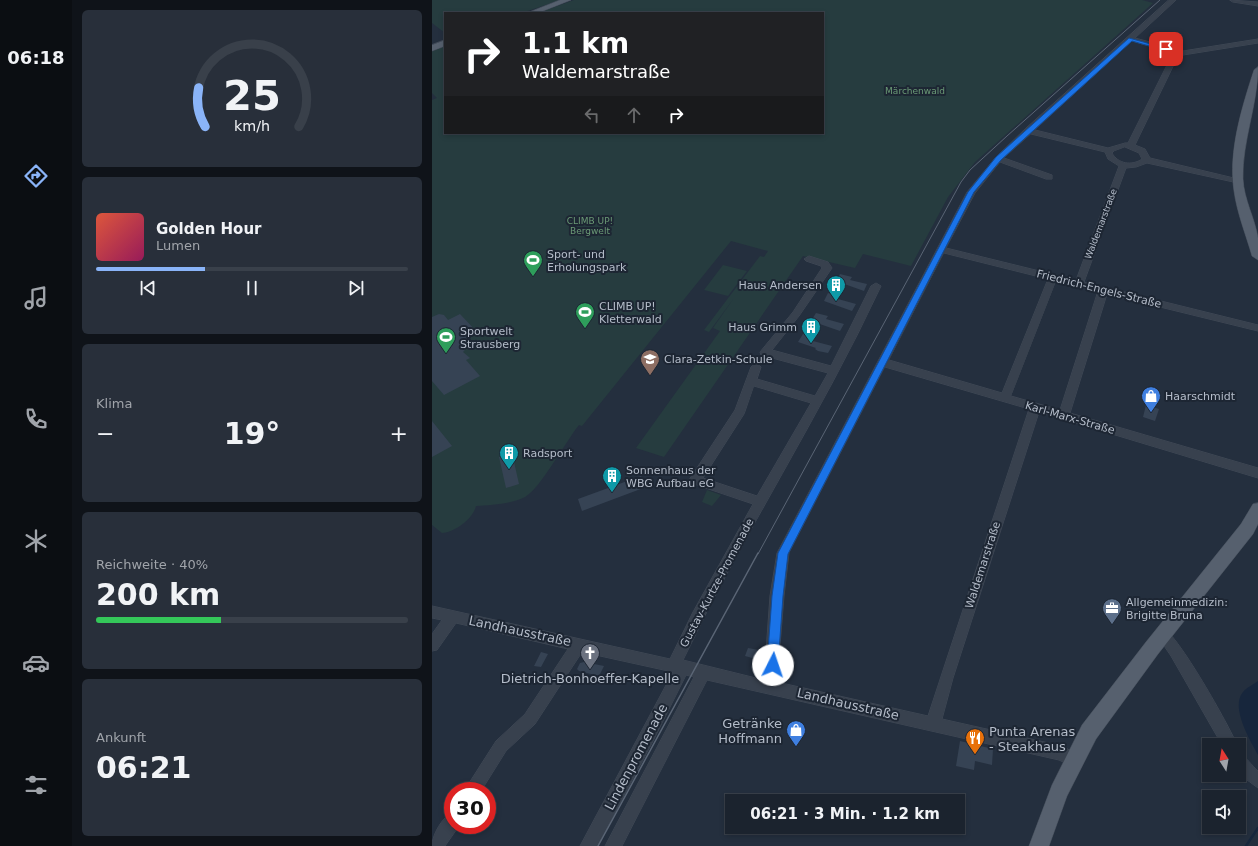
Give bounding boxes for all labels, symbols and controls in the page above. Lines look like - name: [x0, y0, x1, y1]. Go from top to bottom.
- text: 1.1 km: [522, 27, 629, 60]
- icon: right: [456, 28, 508, 80]
- pin: [1149, 32, 1183, 66]
- icon: arrive: [1155, 38, 1177, 60]
- text: 06:18: [7, 47, 65, 68]
- text: Waldemarstraße: [522, 61, 670, 82]
- text: 25: [223, 70, 281, 119]
- park label: Märchenwald: [885, 86, 945, 96]
- icon: left: [581, 104, 603, 126]
- icon: ahead: [623, 104, 645, 126]
- icon: right: [665, 104, 687, 126]
- text: km/h: [234, 117, 270, 133]
- icon: directions: [22, 162, 50, 190]
- street label: Waldemarstraße: [1083, 187, 1119, 260]
- park label: CLIMB UP! Bergwelt: [567, 216, 613, 236]
- text: Golden Hour: [156, 220, 262, 238]
- text: Lumen: [156, 238, 200, 253]
- place label: Sport- und Erholungspark: [547, 248, 627, 274]
- sports icon: Sport- und Erholungspark: [522, 249, 544, 277]
- street label: Friedrich-Engels-Straße: [1035, 267, 1163, 311]
- building icon: Haus Andersen: [825, 274, 847, 302]
- icon: previous: [137, 277, 159, 299]
- icon: pause: [241, 277, 263, 299]
- icon: next: [345, 277, 367, 299]
- place label: Haus Andersen: [739, 279, 822, 292]
- icon: music: [22, 284, 50, 312]
- place label: CLIMB UP! Kletterwald: [599, 300, 662, 326]
- sports icon: CLIMB UP! Kletterwald: [574, 301, 596, 329]
- building icon: Haus Grimm: [800, 316, 822, 344]
- place label: Haus Grimm: [728, 321, 797, 334]
- place label: Sportwelt Strausberg: [460, 325, 520, 351]
- sports icon: Sportwelt Strausberg: [435, 326, 457, 354]
- school or university icon: Clara-Zetkin-Schule: [639, 348, 661, 376]
- place label: Clara-Zetkin-Schule: [664, 353, 773, 366]
- shop icon: Haarschmidt: [1140, 385, 1162, 413]
- place label: Haarschmidt: [1165, 390, 1236, 403]
- text: Klima: [96, 396, 132, 411]
- street label: Karl-Marx-Straße: [1024, 399, 1116, 437]
- icon: phone: [22, 405, 50, 433]
- text: 19°: [224, 416, 280, 451]
- text: −: [96, 421, 114, 446]
- text: +: [390, 421, 408, 446]
- building icon: Radsport: [498, 442, 520, 470]
- place label: Radsport: [523, 447, 573, 460]
- place label: Sonnenhaus der WBG Aufbau eG: [626, 464, 716, 490]
- building icon: Sonnenhaus der WBG Aufbau eG: [601, 465, 623, 493]
- street label: Gustav-Kurtze-Promenade: [677, 516, 757, 650]
- street label: Waldemarstraße: [963, 520, 1003, 610]
- icon: climate: [22, 527, 50, 555]
- text: Reichweite · 40%: [96, 557, 208, 572]
- text: 200 km: [96, 577, 220, 612]
- place label: Allgemeinmedizin: Brigitte Bruna: [1126, 596, 1228, 622]
- office icon: Allgemeinmedizin: Brigitte Bruna: [1101, 597, 1123, 625]
- street label: Landhausstraße: [467, 613, 573, 649]
- church icon: Dietrich-Bonhoeffer-Kapelle: [579, 642, 601, 670]
- position arrow: [752, 644, 794, 686]
- icon: car: [22, 649, 50, 677]
- place label: Dietrich-Bonhoeffer-Kapelle: [501, 671, 679, 686]
- street label: Landhausstraße: [796, 685, 900, 723]
- street label: Lindenpromenade: [602, 701, 670, 813]
- place label: Getränke Hoffmann: [718, 716, 782, 746]
- shop icon: Getränke Hoffmann: [785, 719, 807, 747]
- place label: Punta Arenas - Steakhaus: [989, 724, 1075, 754]
- restaurant icon: Punta Arenas - Steakhaus: [964, 727, 986, 755]
- text: Ankunft: [96, 730, 146, 745]
- north arrow: [1202, 738, 1246, 782]
- map controls: [1202, 738, 1246, 834]
- text: 06:21: [96, 750, 192, 785]
- icon: filters: [22, 771, 50, 799]
- speed limit sign: 30: [444, 782, 496, 834]
- button: sound: [1202, 790, 1246, 834]
- text: 06:21 · 3 Min. · 1.2 km: [750, 805, 940, 823]

